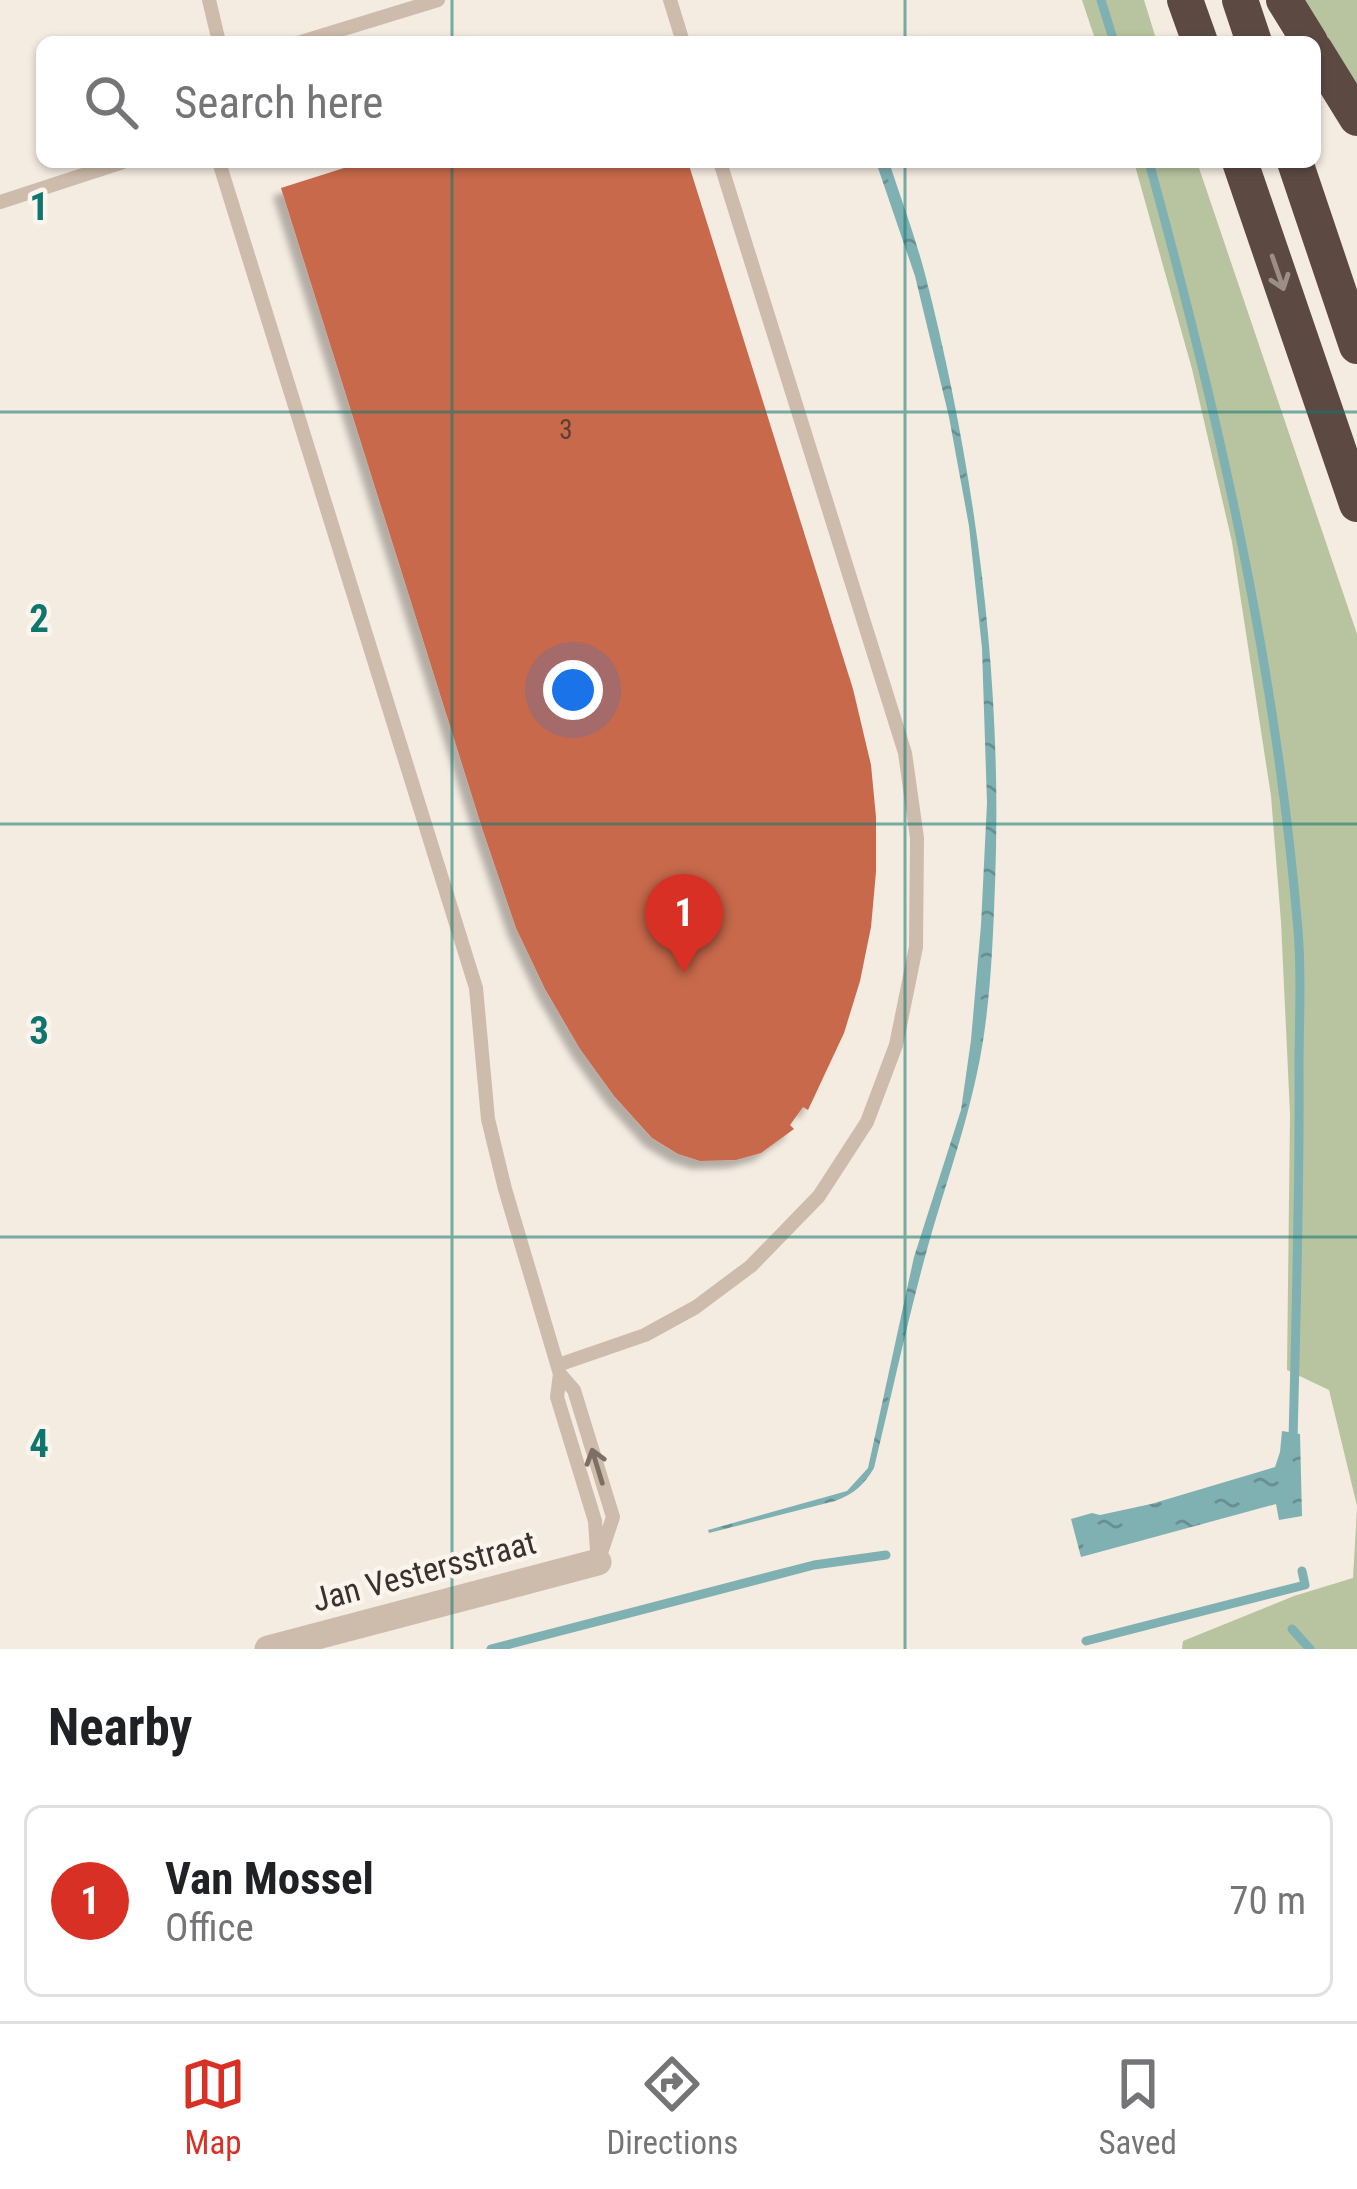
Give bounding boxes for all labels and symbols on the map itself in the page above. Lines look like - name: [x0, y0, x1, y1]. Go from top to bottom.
- text: 1: [29, 184, 49, 230]
- one-way arrow: [1269, 254, 1290, 291]
- house number: 3: [559, 414, 573, 446]
- text: 2: [29, 596, 49, 642]
- your location: [543, 660, 603, 720]
- pin: 1: [645, 874, 723, 973]
- text: 3: [29, 1008, 49, 1054]
- text: 4: [29, 1421, 49, 1467]
- one-way arrow: [585, 1448, 607, 1486]
- street label: Jan Vestersstraat: [308, 1522, 540, 1620]

